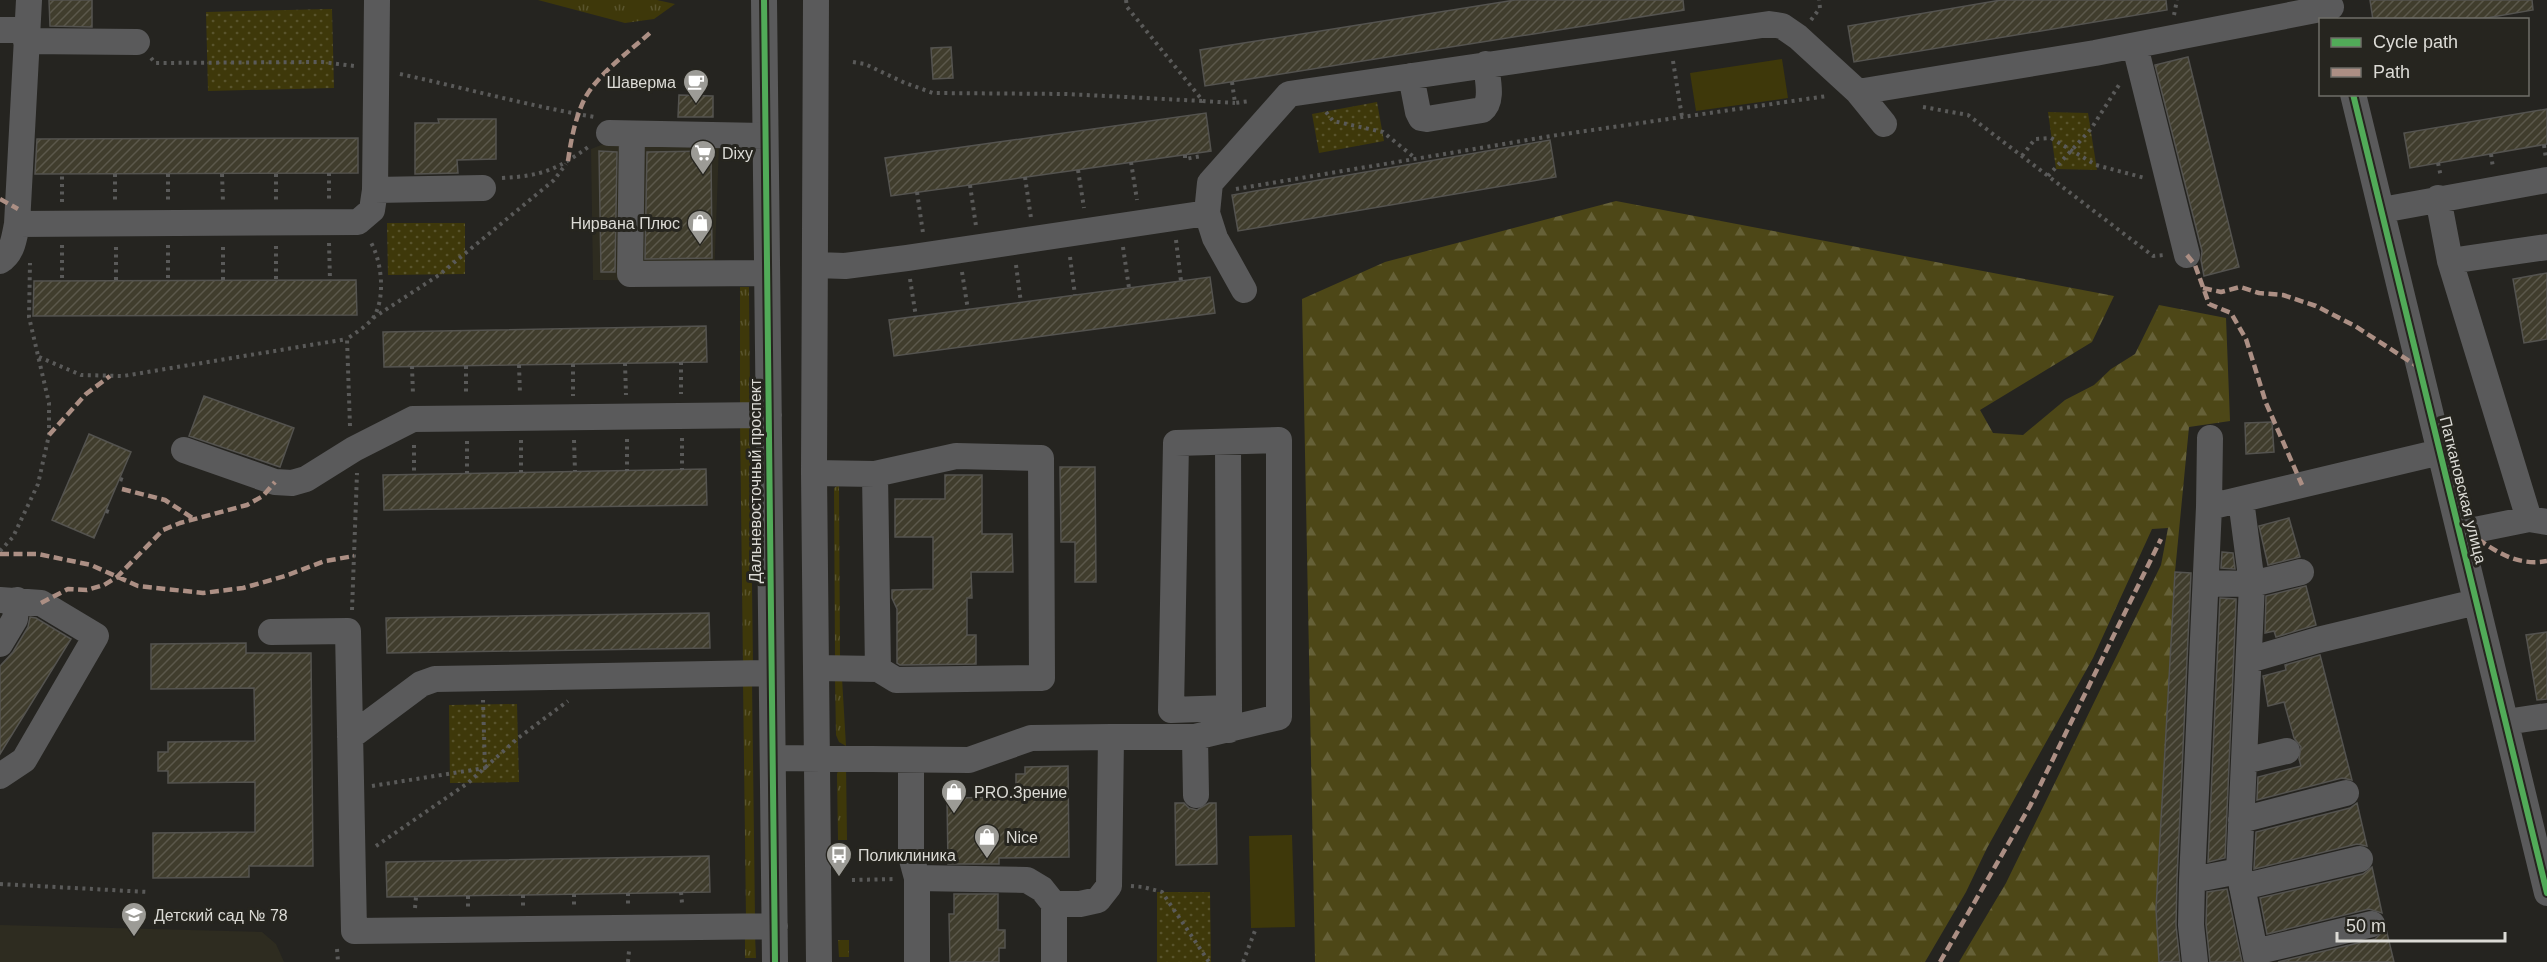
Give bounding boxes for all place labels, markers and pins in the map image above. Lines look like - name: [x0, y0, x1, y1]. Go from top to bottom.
- cafe icon: Шаверма: [681, 67, 711, 105]
- place label: Шаверма: [606, 74, 676, 91]
- supermarket icon: Dixy: [688, 138, 718, 176]
- place label: Dixy: [722, 145, 753, 162]
- shop icon: Нирвана Плюс: [685, 208, 715, 246]
- place label: Нирвана Плюс: [570, 215, 680, 232]
- shop icon: PRO.Зрение: [939, 777, 969, 815]
- place label: PRO.Зрение: [974, 784, 1067, 801]
- shop icon: Nice: [972, 822, 1002, 860]
- place label: Nice: [1006, 829, 1038, 846]
- bus stop icon: Поликлиника: [824, 840, 854, 878]
- place label: Поликлиника: [858, 847, 956, 864]
- school or university icon: Детский сад № 78: [119, 900, 149, 938]
- place label: Детский сад № 78: [154, 907, 288, 924]

